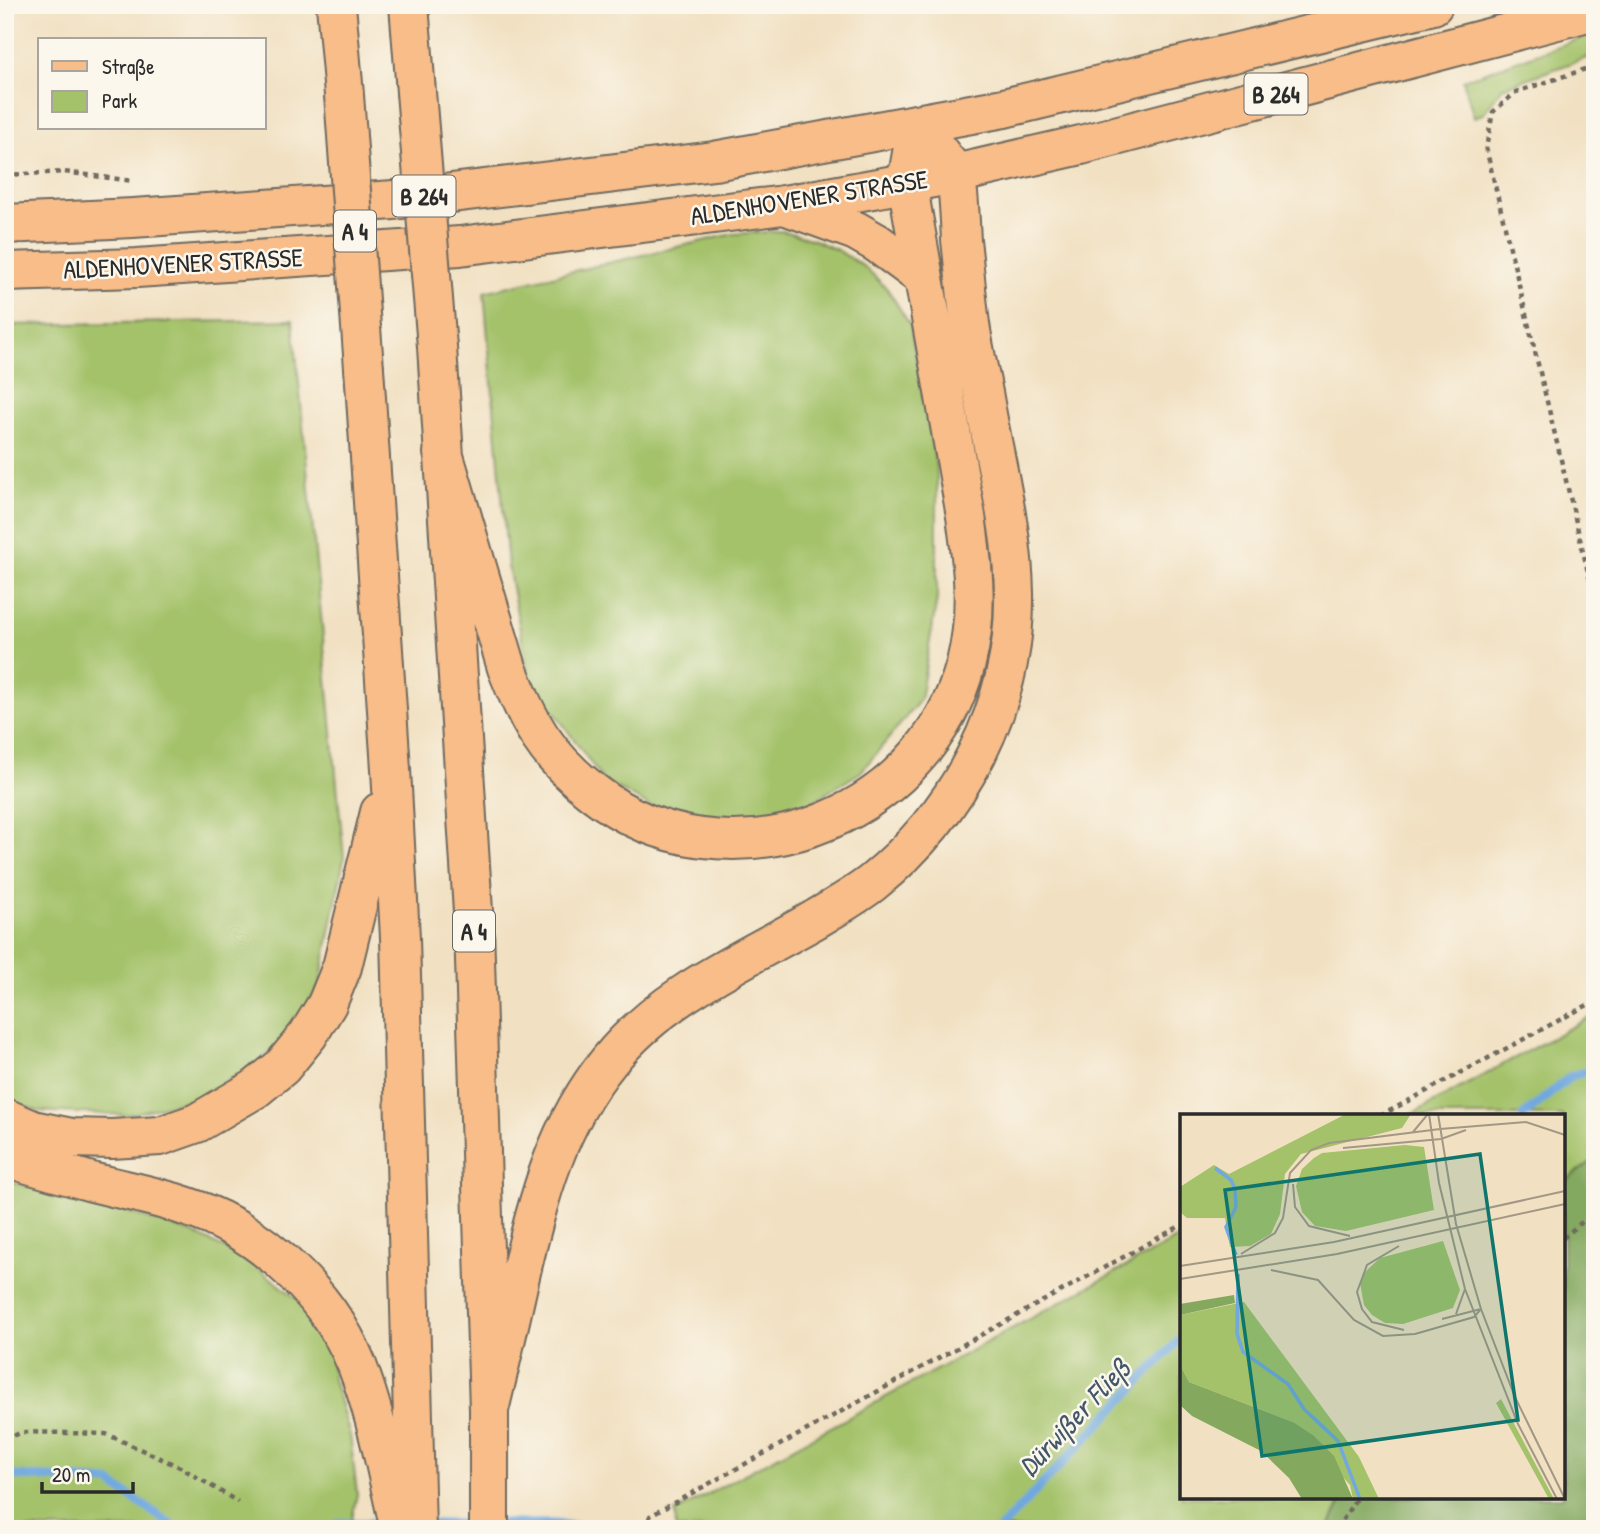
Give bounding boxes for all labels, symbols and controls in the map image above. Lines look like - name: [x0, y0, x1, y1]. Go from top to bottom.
- legend: [38, 38, 266, 130]
- text: Straße: [102, 52, 155, 81]
- road number: B 264: [1244, 74, 1308, 114]
- text: Park: [102, 86, 137, 115]
- street label: ALDENHOVENER STRASSE: [688, 161, 931, 233]
- road number: B 264: [392, 176, 456, 216]
- road number: A 4: [334, 210, 376, 252]
- street label: ALDENHOVENER STRASSE: [62, 239, 304, 287]
- road number: A 4: [453, 911, 495, 951]
- inset map: [1180, 1114, 1565, 1499]
- water label: Dürwißer Fließ: [1010, 1349, 1139, 1484]
- scale bar: [42, 1450, 133, 1494]
- text: 20 m: [52, 1460, 90, 1489]

